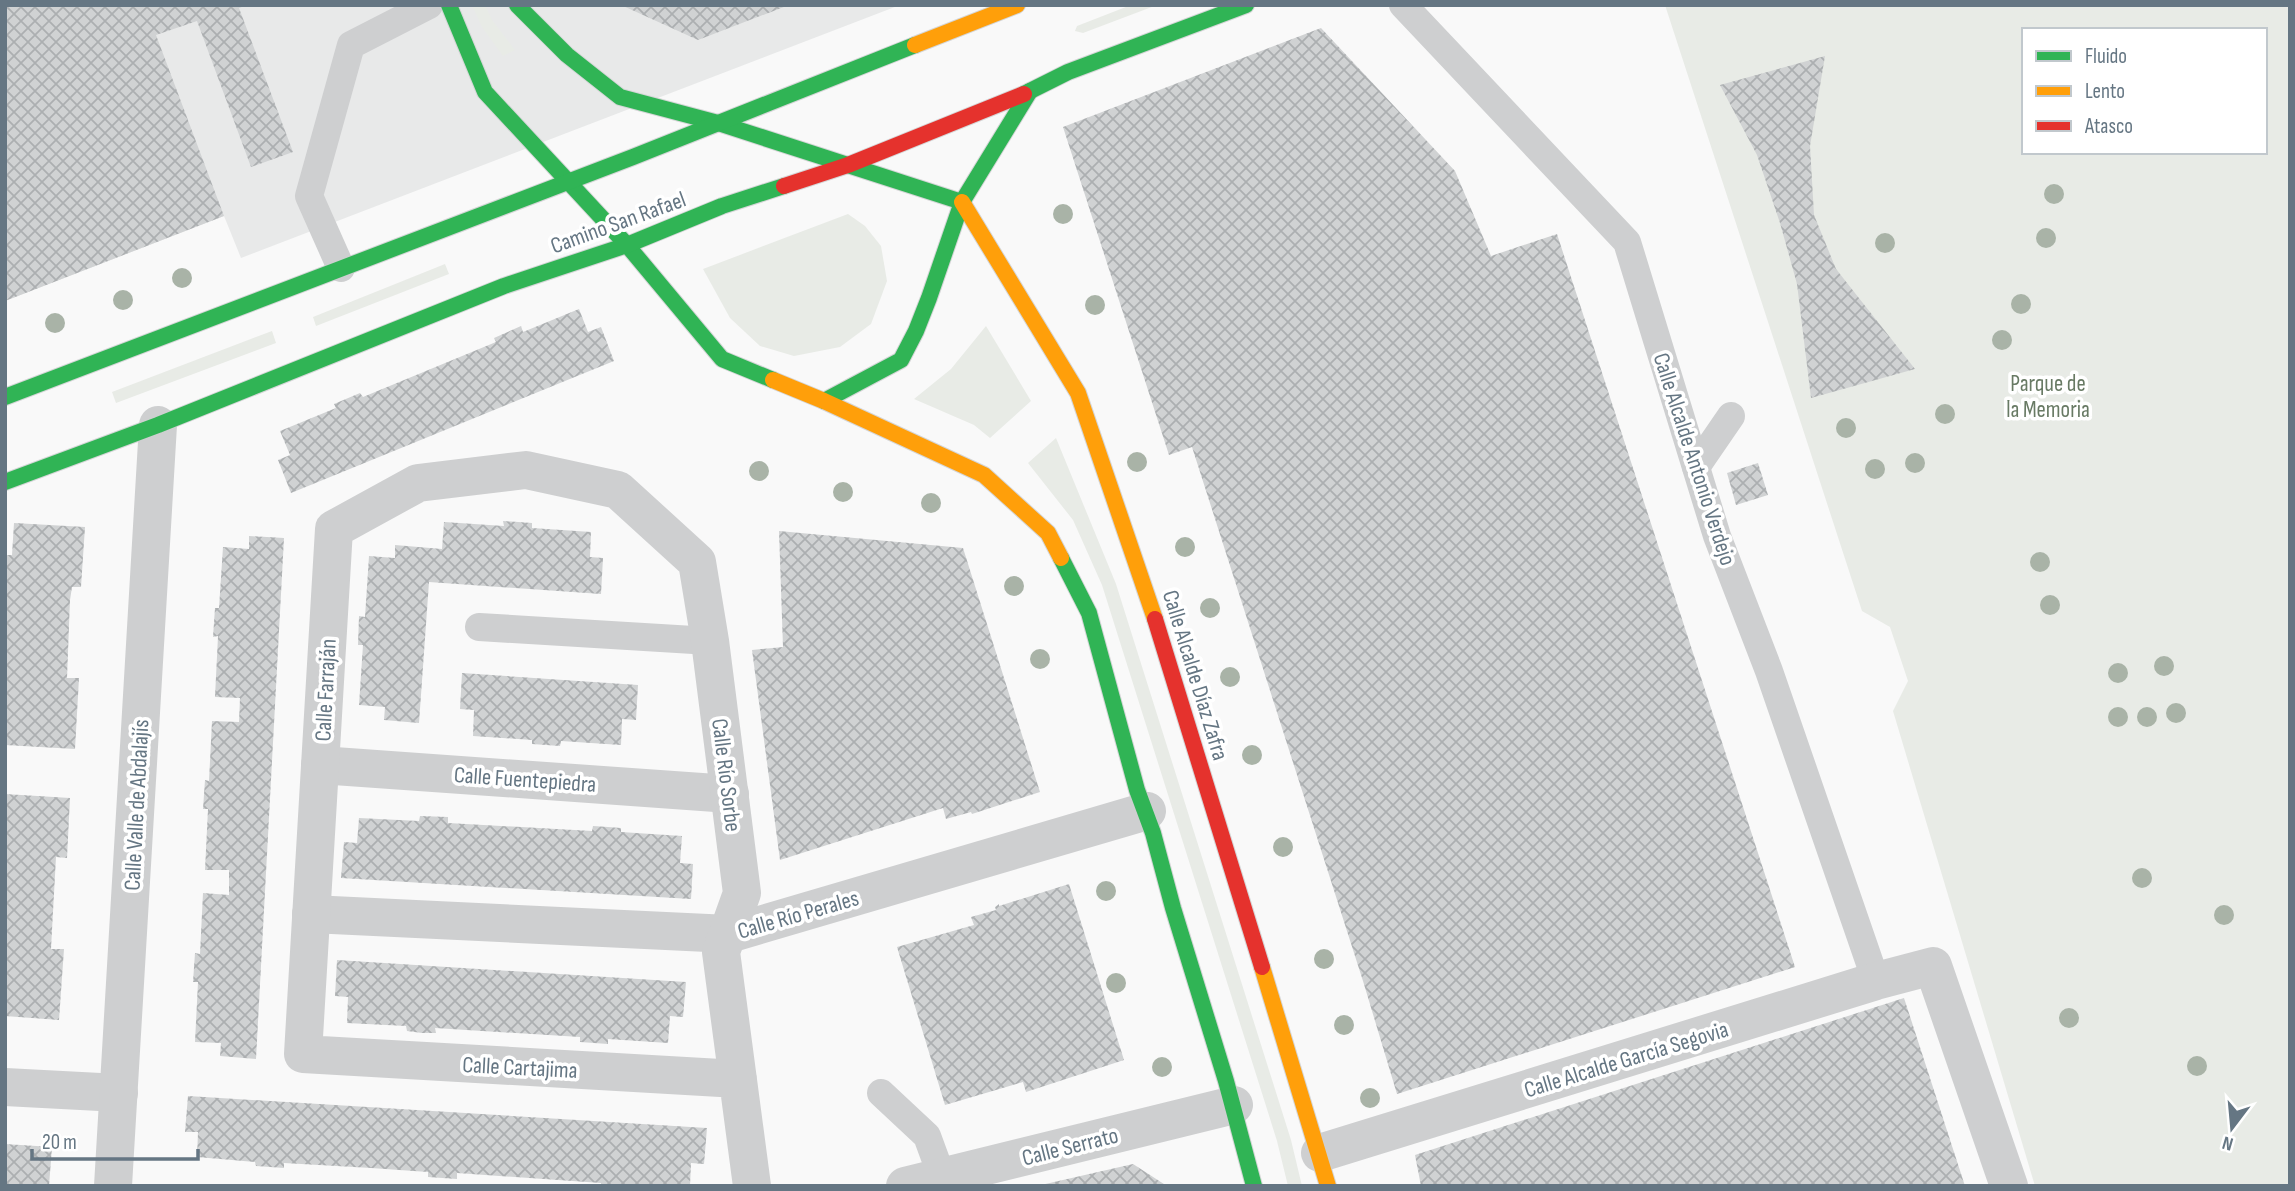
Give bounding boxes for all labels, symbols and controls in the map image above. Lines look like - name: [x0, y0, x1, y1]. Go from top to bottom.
- legend: [2022, 28, 2267, 154]
- text: Fluido: [2085, 44, 2127, 69]
- text: Lento: [2085, 79, 2125, 104]
- text: Atasco: [2084, 114, 2133, 139]
- street label: Camino San Rafael: [547, 186, 690, 260]
- street label: Calle Alcalde Antonio Verdejo: [1646, 350, 1742, 569]
- park label: Parque de la Memoria: [2006, 370, 2090, 424]
- street label: Calle Alcalde Díaz Zafra: [1156, 587, 1234, 764]
- street label: Calle Farraján: [309, 638, 343, 742]
- street label: Calle Río Sorbe: [705, 717, 747, 833]
- street label: Calle Valle de Abdalajís: [119, 719, 155, 891]
- street label: Calle Fuentepiedra: [453, 761, 597, 799]
- street label: Calle Río Perales: [734, 884, 862, 946]
- street label: Calle Alcalde García Segovia: [1521, 1016, 1732, 1104]
- street label: Calle Cartajima: [462, 1051, 578, 1085]
- north arrow: [2197, 1093, 2267, 1163]
- scale bar: [32, 1118, 198, 1162]
- street label: Calle Serrato: [1019, 1122, 1121, 1172]
- text: 20 m: [42, 1130, 77, 1155]
- text: N: [2220, 1130, 2236, 1155]

